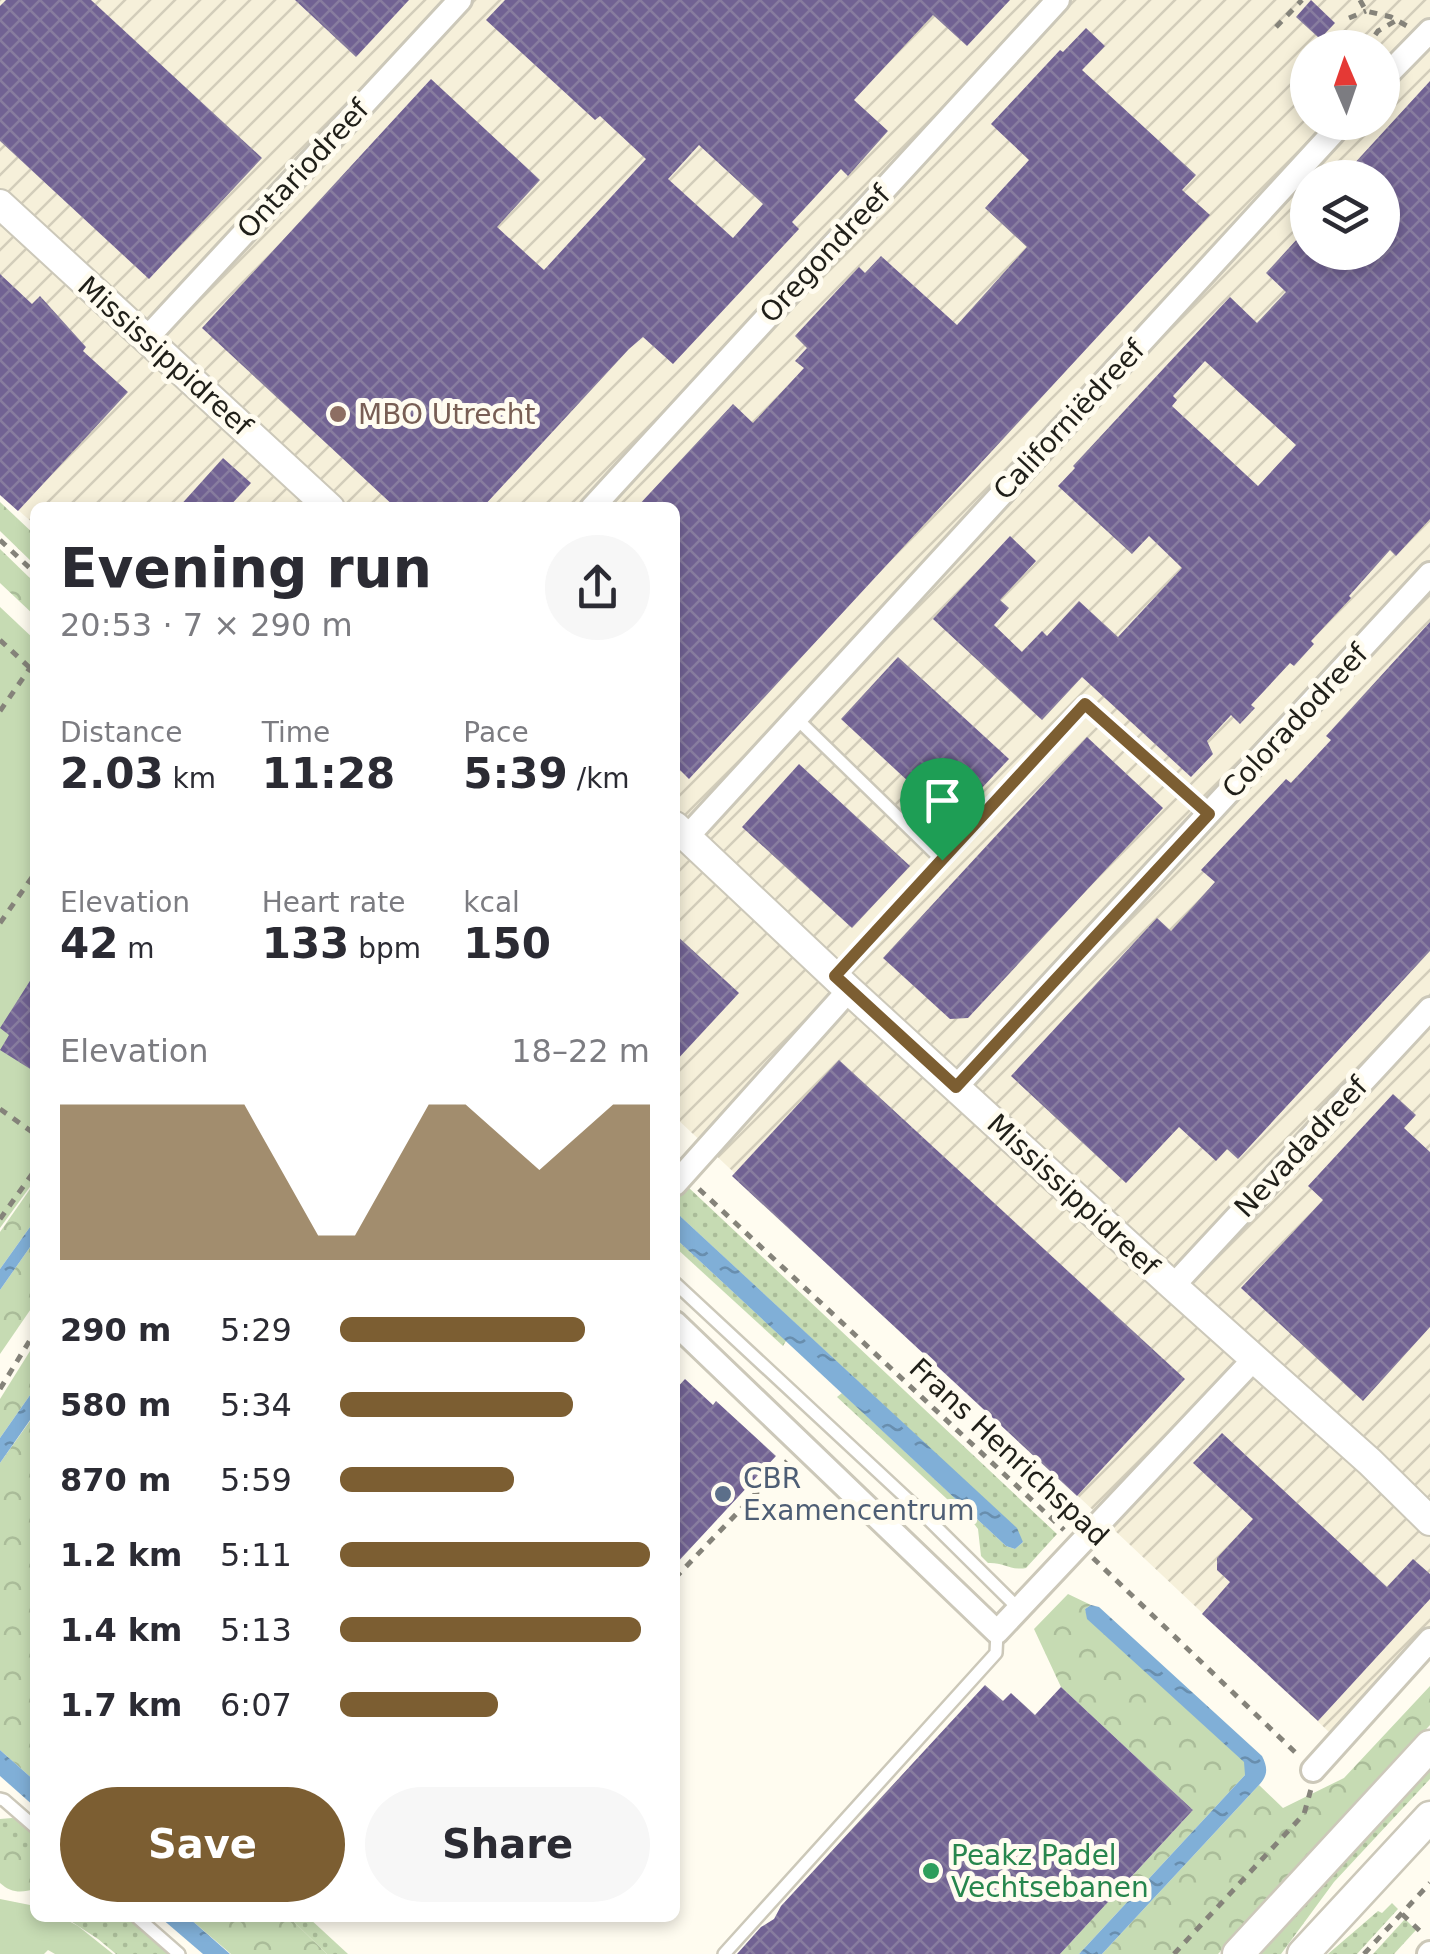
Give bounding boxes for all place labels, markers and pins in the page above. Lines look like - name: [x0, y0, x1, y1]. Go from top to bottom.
- place label: MBO Utrecht: [358, 398, 536, 431]
- marker: MBO Utrecht: [327, 403, 349, 425]
- pin: [900, 758, 985, 861]
- place label: CBR Examencentrum: [743, 1462, 975, 1527]
- marker: CBR Examencentrum: [712, 1483, 734, 1505]
- place label: Peakz Padel Vechtsebanen: [951, 1839, 1149, 1904]
- marker: Peakz Padel Vechtsebanen: [920, 1860, 942, 1882]

